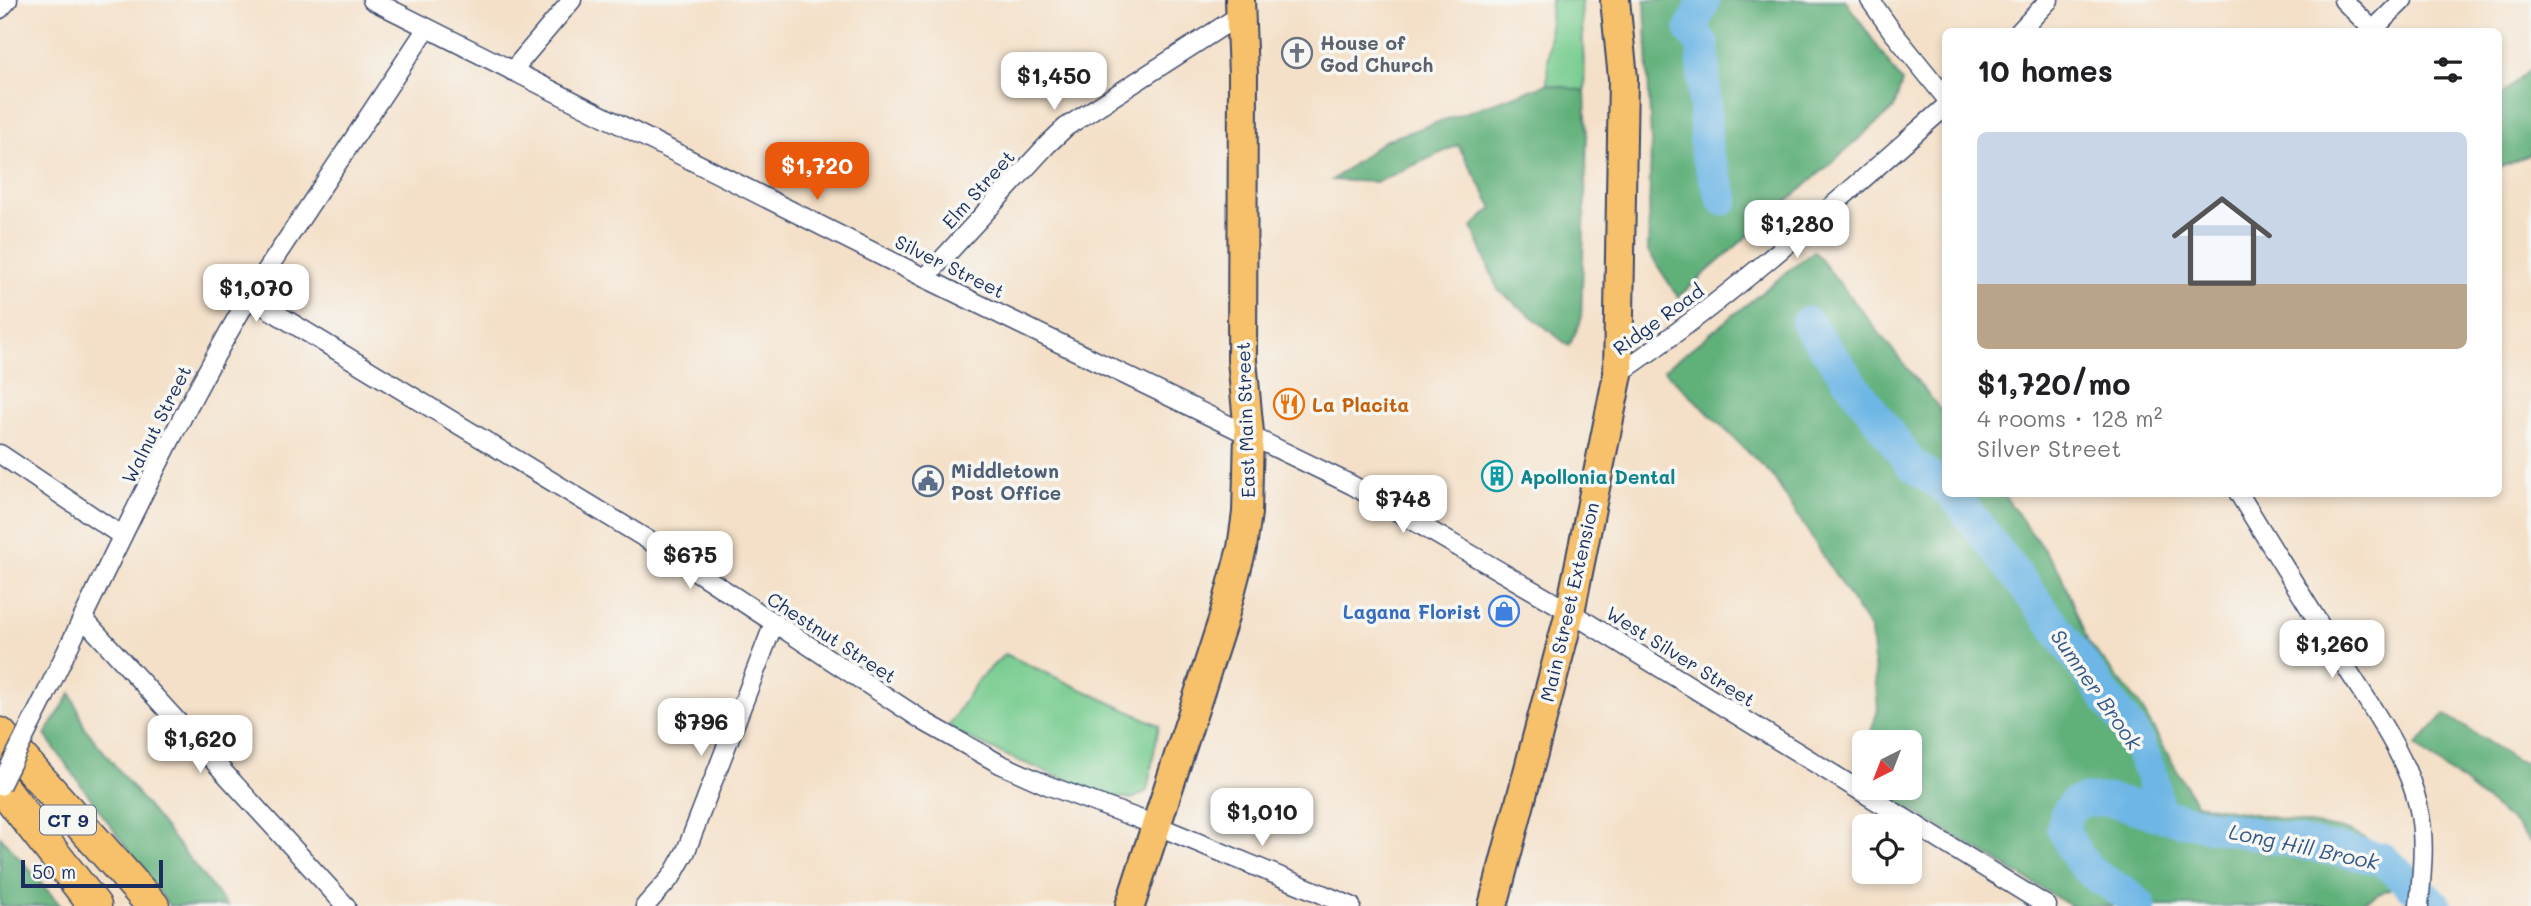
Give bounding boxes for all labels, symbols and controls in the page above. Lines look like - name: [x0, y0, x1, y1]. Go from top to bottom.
- place label: House of God Church: [1320, 30, 1433, 77]
- church icon: House of God Church: [1280, 36, 1314, 70]
- text: 10 homes: [1977, 50, 2113, 90]
- icon: filters: [2429, 51, 2467, 89]
- pin: $1,450: [997, 52, 1111, 112]
- text: $1,450: [1017, 60, 1091, 90]
- pin: $1,720: [760, 142, 874, 202]
- street label: Elm Street: [936, 144, 1020, 234]
- text: $1,720: [781, 150, 853, 180]
- icon: home: [2159, 178, 2285, 304]
- pin: $1,280: [1740, 201, 1854, 260]
- text: $1,280: [1760, 208, 1834, 238]
- street label: Silver Street: [891, 229, 1009, 303]
- pin: $1,070: [199, 264, 313, 324]
- text: $1,070: [219, 272, 293, 302]
- street label: Ridge Road: [1608, 278, 1708, 360]
- street label: East Main Street: [1230, 341, 1260, 499]
- street label: Walnut Street: [116, 361, 196, 487]
- text: $1,720/mo: [1977, 363, 2130, 403]
- restaurant icon: La Placita: [1272, 387, 1306, 421]
- place label: La Placita: [1312, 392, 1409, 417]
- text: 4 rooms · 128 m²: [1977, 403, 2162, 433]
- text: Silver Street: [1977, 433, 2121, 463]
- place label: Middletown Post Office: [951, 458, 1061, 505]
- building icon: Apollonia Dental: [1480, 459, 1514, 493]
- public building icon: Middletown Post Office: [911, 464, 945, 498]
- place label: Apollonia Dental: [1520, 464, 1675, 489]
- pin: $748: [1362, 476, 1444, 535]
- text: $748: [1375, 483, 1431, 513]
- street label: Main Street Extension: [1534, 500, 1604, 704]
- pin: $675: [649, 532, 731, 591]
- text: $675: [663, 539, 717, 569]
- street label: Chestnut Street: [763, 586, 901, 688]
- shop icon: Lagana Florist: [1487, 594, 1521, 628]
- place label: Lagana Florist: [1343, 599, 1481, 624]
- street label: West Silver Street: [1602, 600, 1760, 712]
- pin: $1,260: [2275, 620, 2389, 680]
- water label: Sumner Brook: [2045, 623, 2149, 755]
- text: $1,260: [2295, 628, 2369, 658]
- pin: $796: [660, 698, 742, 758]
- text: $796: [674, 706, 728, 736]
- pin: $1,620: [143, 716, 257, 775]
- text: $1,620: [163, 723, 237, 753]
- north arrow: [1852, 730, 1922, 800]
- map controls: [1852, 730, 1922, 884]
- pin: $1,010: [1205, 788, 1319, 848]
- text: $1,010: [1226, 796, 1298, 826]
- road number: CT 9: [40, 806, 96, 834]
- button: locate: [1852, 814, 1922, 884]
- water label: Long Hill Brook: [2227, 817, 2382, 875]
- scale bar: [21, 857, 163, 889]
- text: 50 m: [32, 859, 76, 884]

